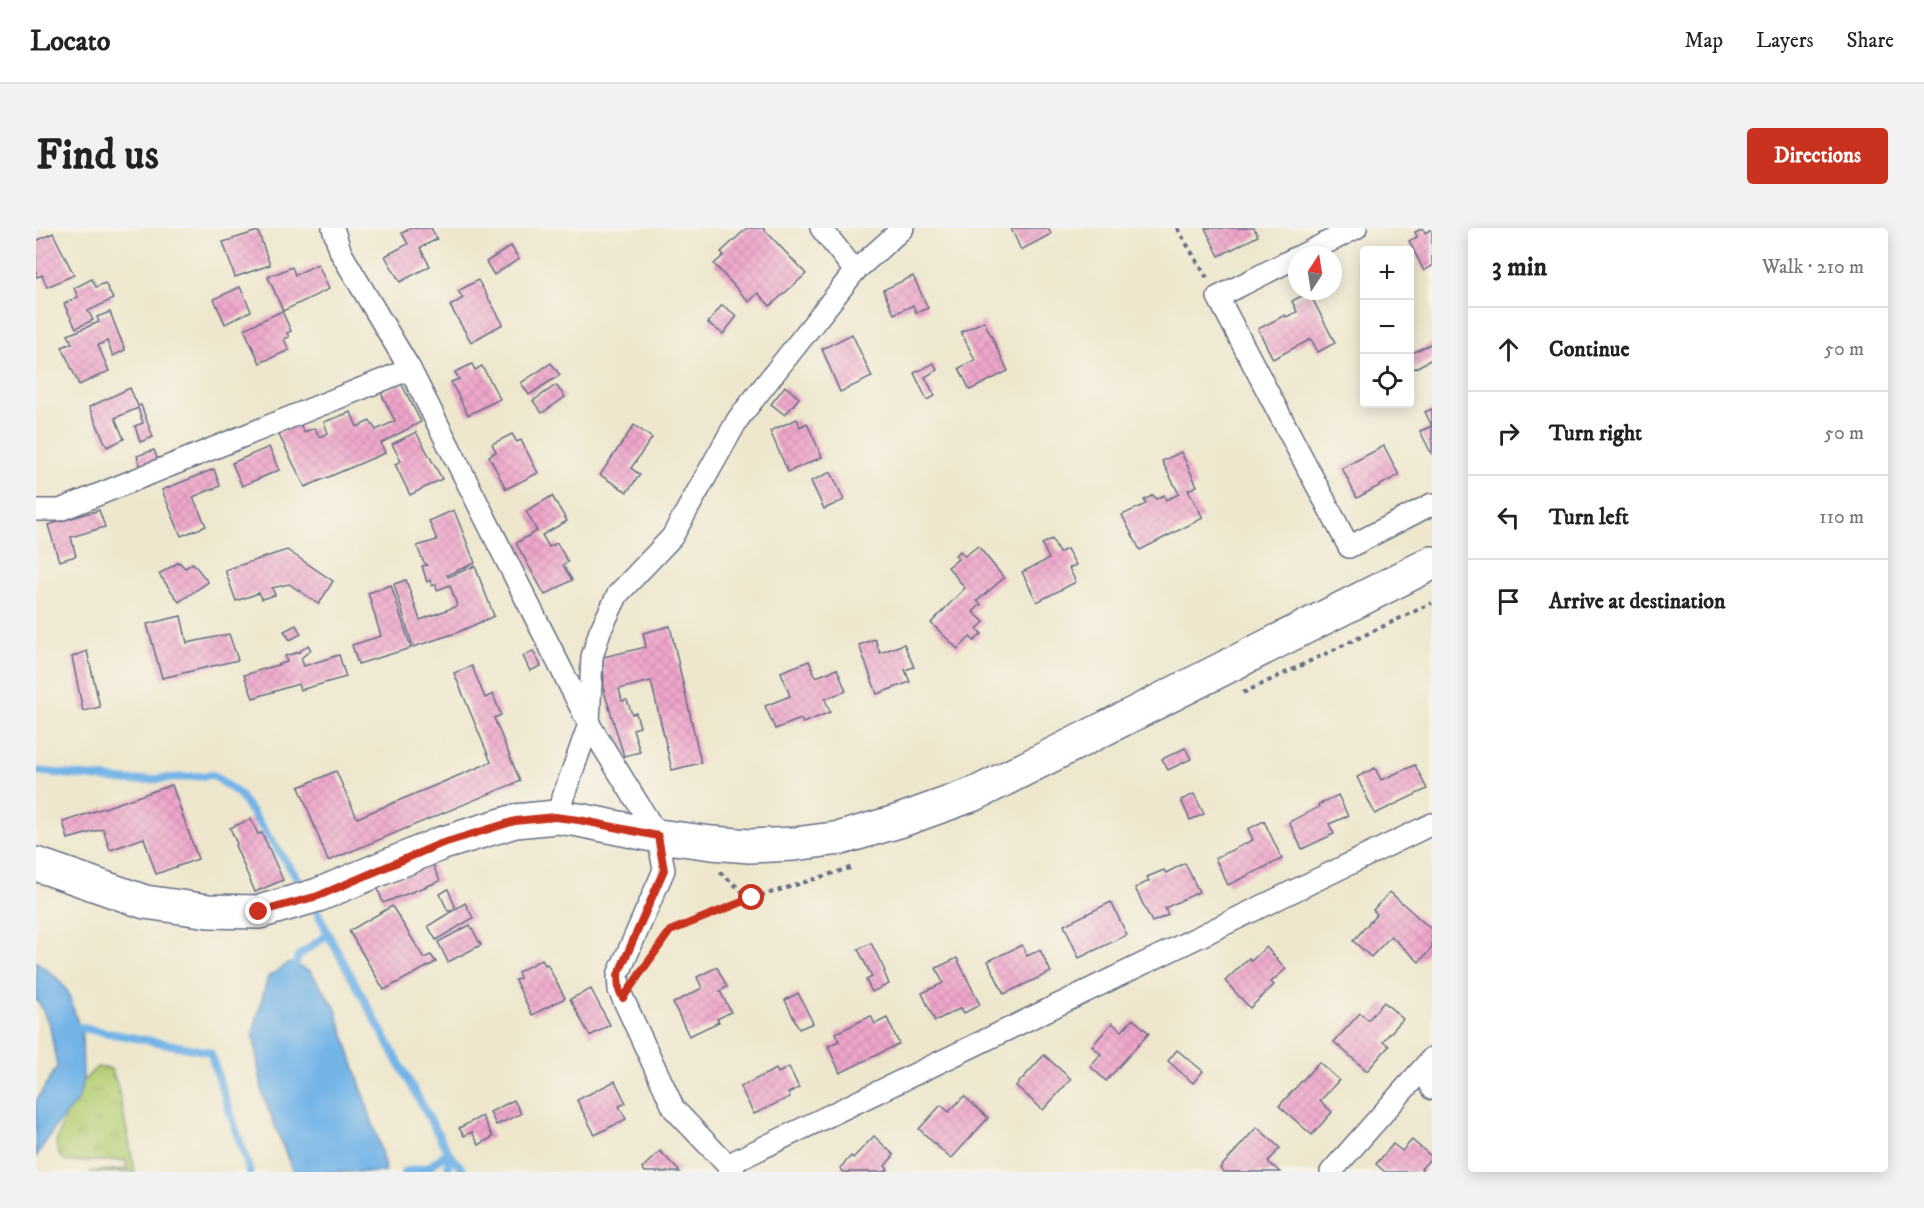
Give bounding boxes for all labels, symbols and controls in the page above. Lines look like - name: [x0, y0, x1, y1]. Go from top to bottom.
- text: Locato: [30, 24, 110, 59]
- text: Map: [1684, 28, 1723, 54]
- text: Layers: [1756, 28, 1814, 54]
- text: Share: [1847, 28, 1894, 54]
- button: Directions: [1747, 128, 1888, 184]
- text: Find us: [36, 130, 159, 182]
- north arrow: [1288, 246, 1342, 300]
- map controls: [1360, 246, 1414, 408]
- button: +: [1360, 246, 1414, 300]
- text: 3 min: [1492, 251, 1547, 284]
- text: Walk · 210 m: [1762, 255, 1864, 280]
- button: −: [1360, 300, 1414, 354]
- icon: ahead: [1492, 333, 1525, 366]
- text: Continue: [1549, 336, 1630, 363]
- text: 50 m: [1824, 337, 1864, 362]
- button: locate: [1360, 354, 1414, 408]
- icon: right: [1492, 417, 1525, 450]
- text: Turn right: [1549, 420, 1642, 447]
- text: 50 m: [1824, 421, 1864, 446]
- icon: left: [1492, 501, 1525, 534]
- text: Turn left: [1549, 504, 1629, 531]
- text: 110 m: [1819, 505, 1864, 530]
- icon: arrive: [1492, 585, 1525, 618]
- text: Arrive at destination: [1549, 588, 1726, 615]
- route start: [738, 884, 764, 910]
- route end: [245, 898, 271, 924]

